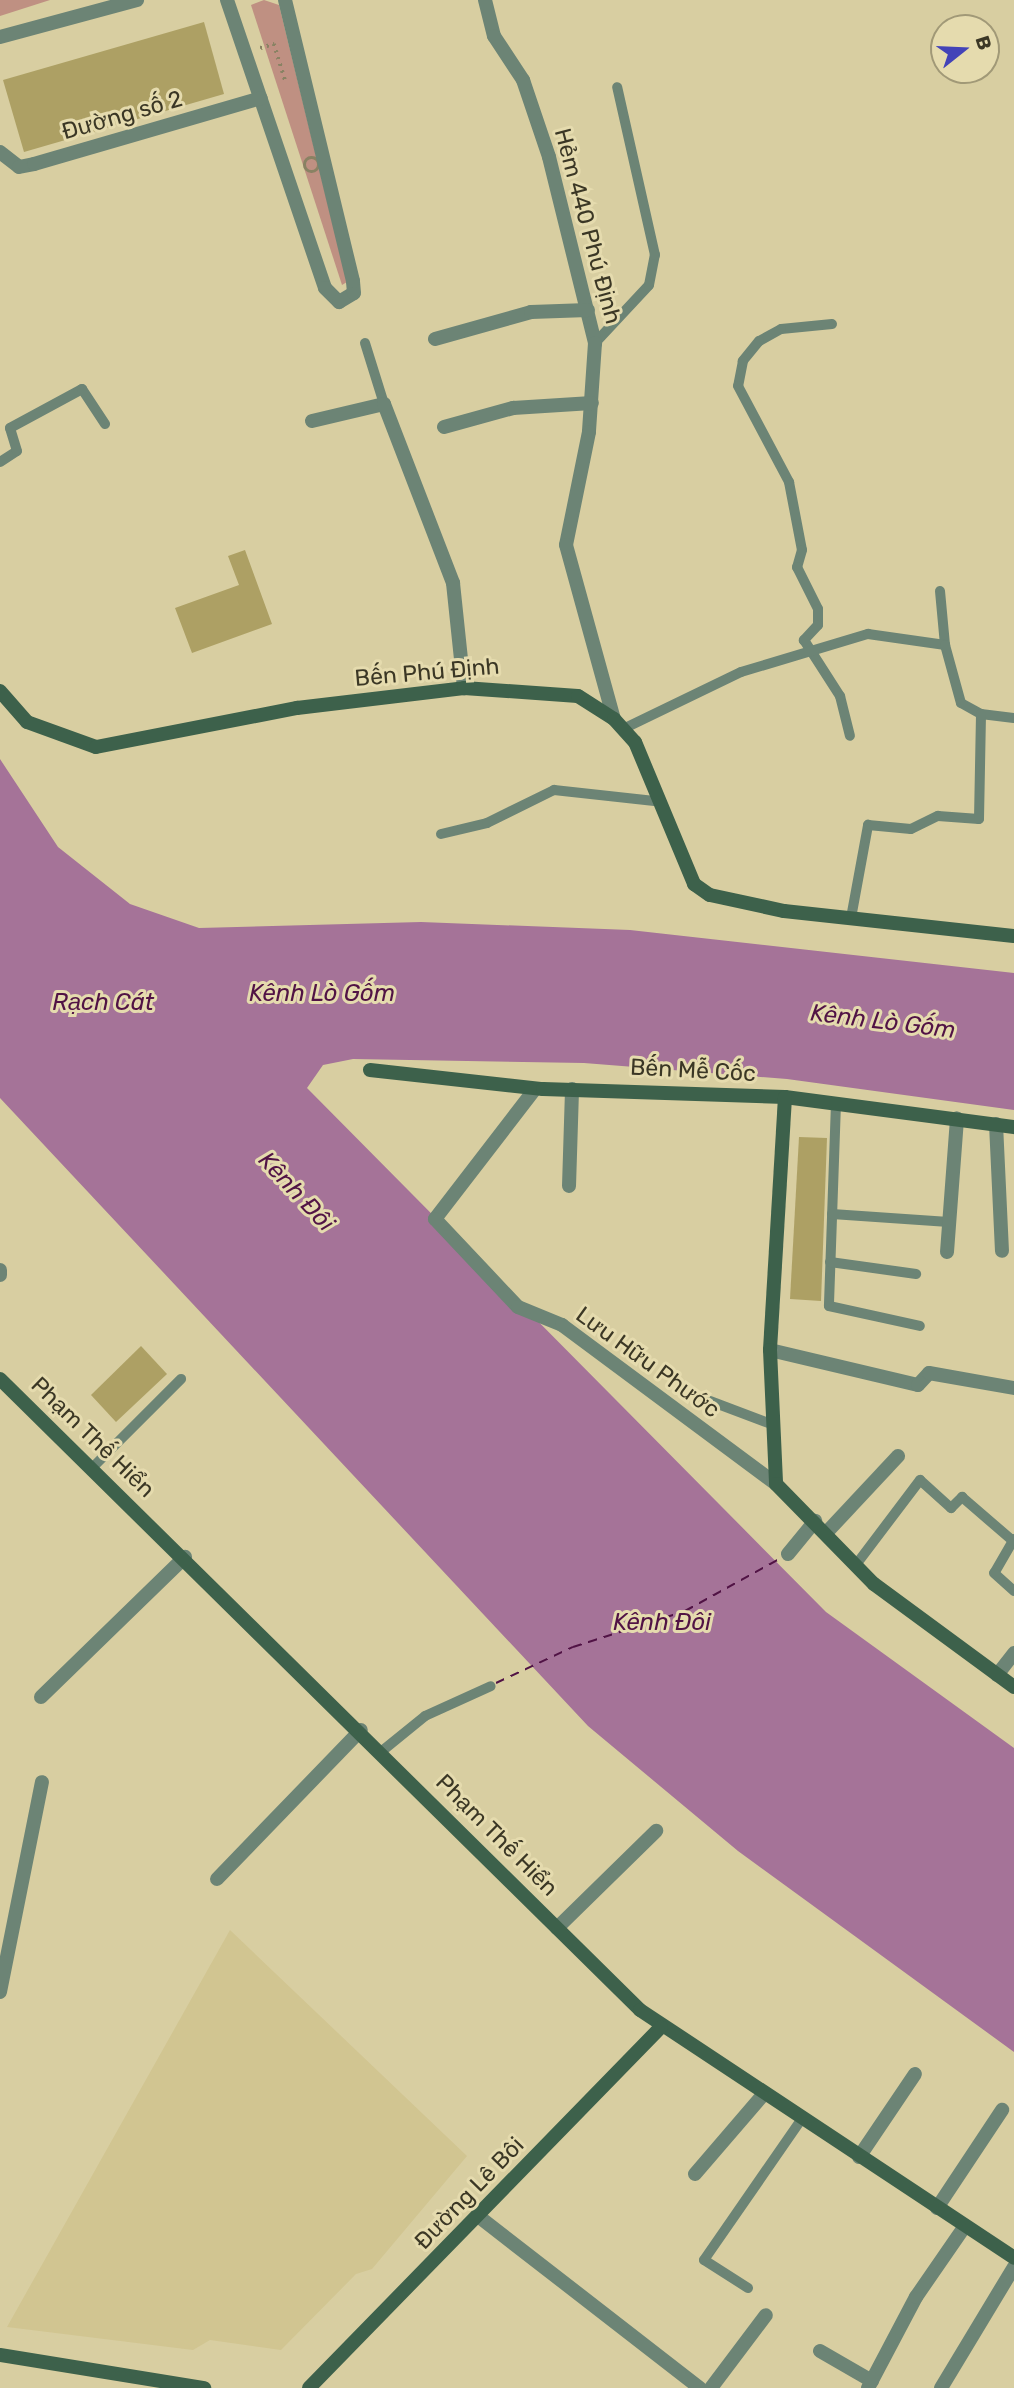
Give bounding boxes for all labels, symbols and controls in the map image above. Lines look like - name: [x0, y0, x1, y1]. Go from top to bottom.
- north arrow: [930, 14, 1000, 84]
- text: B: [971, 33, 997, 53]
- street label: Đường số 2: [59, 85, 185, 145]
- street label: Hẻm 440 Phú Định: [549, 125, 627, 327]
- street label: Bến Phú Định: [353, 652, 501, 692]
- water label: Kênh Lò Gốm: [249, 980, 395, 1008]
- water label: Rạch Cát: [52, 989, 154, 1017]
- water label: Kênh Lò Gốm: [809, 999, 957, 1045]
- street label: Bến Mễ Cốc: [629, 1053, 757, 1087]
- water label: Kênh Đôi: [252, 1146, 340, 1238]
- street label: Lưu Hữu Phước: [571, 1301, 725, 1423]
- street label: Phạm Thế Hiển: [25, 1371, 161, 1503]
- water label: Kênh Đôi: [613, 1609, 711, 1637]
- street label: Phạm Thế Hiển: [430, 1768, 564, 1902]
- street label: Đường Lê Bôi: [409, 2131, 529, 2255]

